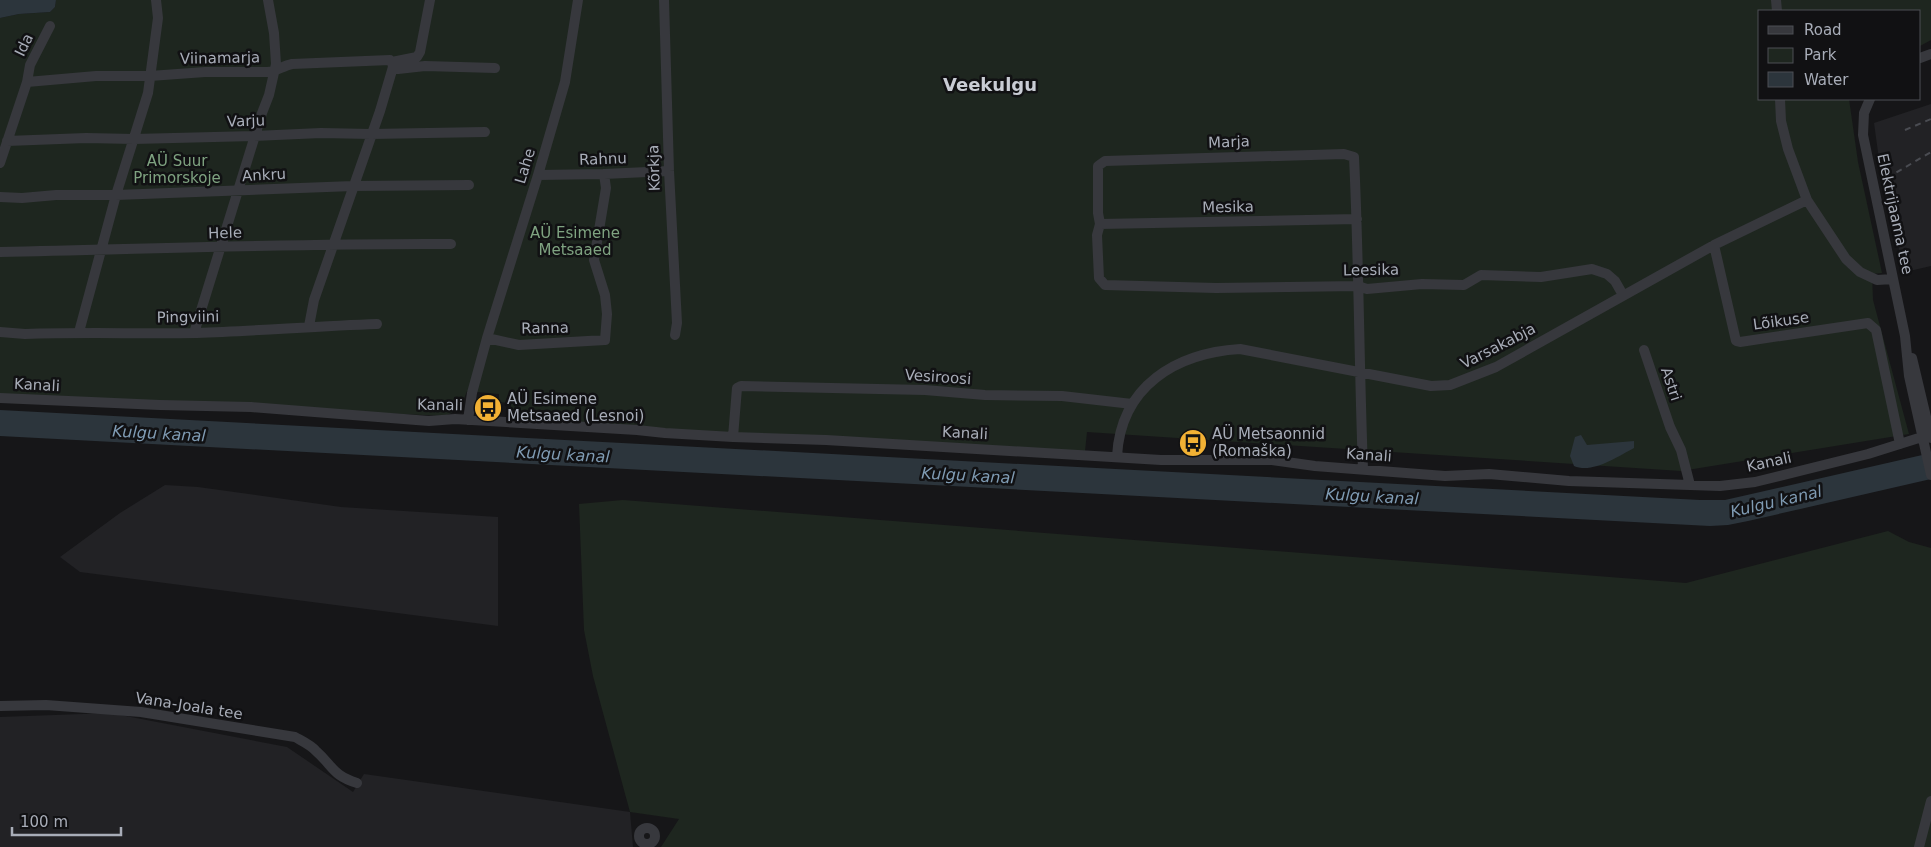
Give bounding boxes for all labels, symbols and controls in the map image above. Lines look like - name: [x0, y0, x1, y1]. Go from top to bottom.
- legend: [1758, 10, 1921, 100]
- text: Road: [1804, 21, 1842, 39]
- street label: Ida: [11, 31, 37, 59]
- text: Park: [1804, 46, 1837, 64]
- street label: Viinamarja: [180, 48, 260, 68]
- text: Water: [1804, 71, 1849, 89]
- district label: Veekulgu: [943, 74, 1037, 95]
- street label: Varju: [227, 111, 265, 131]
- street label: Marja: [1208, 132, 1250, 152]
- street label: Kõrkja: [644, 144, 664, 192]
- street label: Lahe: [511, 146, 539, 186]
- street label: Rahnu: [579, 149, 627, 169]
- park label: AÜ Suur Primorskoje: [133, 151, 221, 187]
- street label: Elektrijaama tee: [1873, 152, 1917, 276]
- street label: Ankru: [241, 165, 287, 185]
- street label: Mesika: [1202, 198, 1254, 216]
- street label: Hele: [208, 223, 242, 243]
- park label: AÜ Esimene Metsaaed: [530, 223, 620, 259]
- street label: Leesika: [1343, 261, 1399, 279]
- street label: Pingviini: [156, 307, 220, 327]
- street label: Lõikuse: [1752, 308, 1810, 334]
- street label: Ranna: [521, 319, 569, 337]
- street label: Varsakabja: [1457, 319, 1539, 373]
- street label: Astri: [1657, 365, 1685, 403]
- street label: Vesiroosi: [904, 366, 972, 388]
- street label: Kanali: [14, 375, 60, 395]
- place label: AÜ Esimene Metsaaed (Lesnoi): [507, 389, 644, 425]
- bus stop icon: AÜ Esimene Metsaaed (Lesnoi): [473, 393, 503, 423]
- street label: Kanali: [417, 396, 463, 414]
- water label: Kulgu kanal: [112, 422, 207, 445]
- street label: Kanali: [942, 423, 988, 443]
- place label: AÜ Metsaonnid (Romaška): [1212, 424, 1325, 460]
- bus stop icon: AÜ Metsaonnid (Romaška): [1178, 428, 1208, 458]
- water label: Kulgu kanal: [516, 443, 611, 466]
- street label: Kanali: [1346, 444, 1392, 466]
- street label: Kanali: [1745, 448, 1793, 476]
- water label: Kulgu kanal: [921, 464, 1016, 487]
- water label: Kulgu kanal: [1728, 482, 1824, 521]
- water label: Kulgu kanal: [1325, 485, 1420, 508]
- street label: Vana-Joala tee: [134, 689, 244, 723]
- scale bar: [12, 804, 121, 836]
- text: 100 m: [20, 813, 68, 831]

